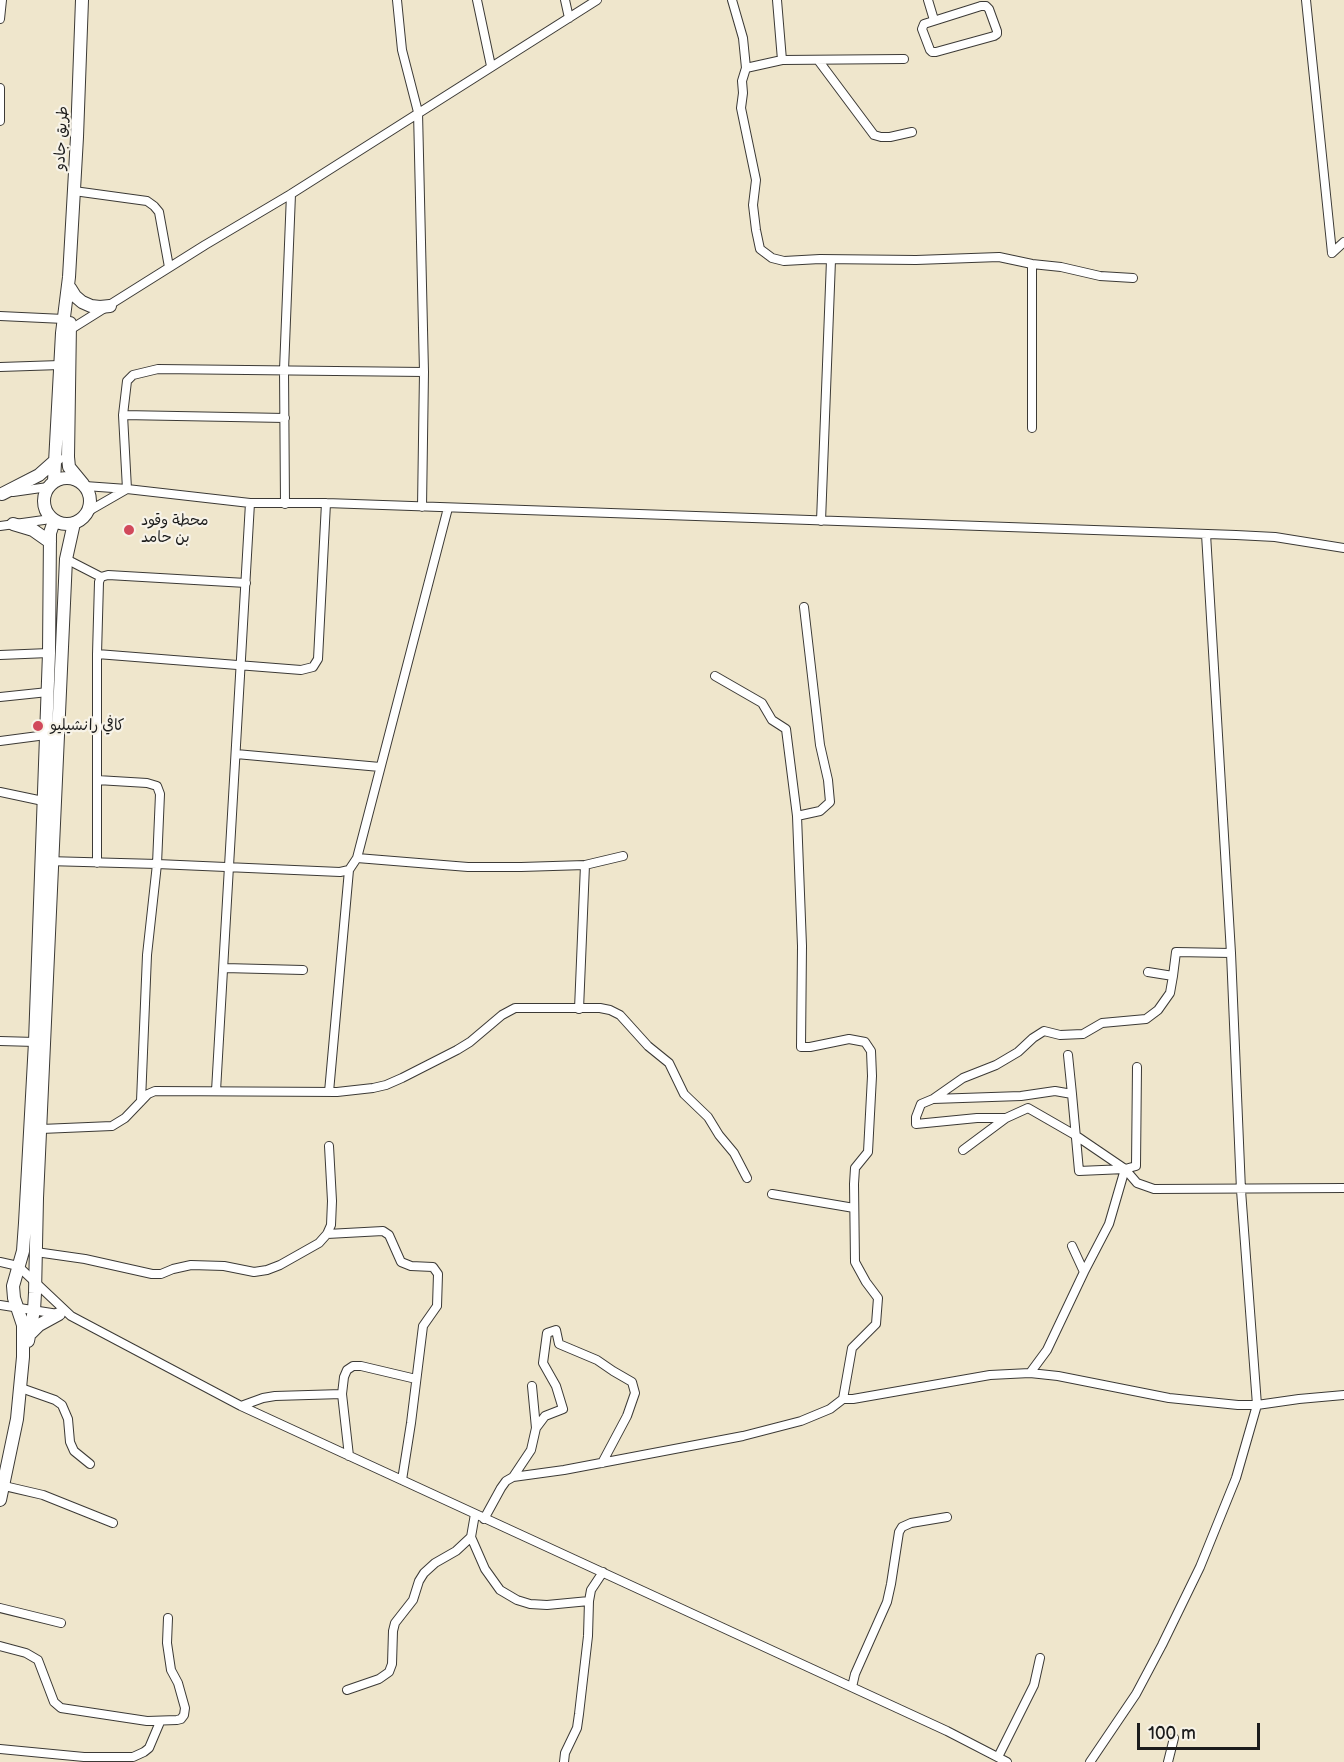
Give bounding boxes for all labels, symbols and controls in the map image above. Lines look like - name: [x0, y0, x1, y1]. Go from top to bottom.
- street label: طريق جادو: [51, 106, 73, 170]
- place label: محطة وقود بن حامد: [141, 512, 209, 547]
- marker: محطة وقود بن حامد: [122, 523, 136, 537]
- place label: كافي رانشيليو: [50, 717, 124, 735]
- marker: كافي رانشيليو: [31, 719, 45, 733]
- scale bar: [1140, 1711, 1263, 1749]
- text: 100 m: [1148, 1723, 1196, 1744]

